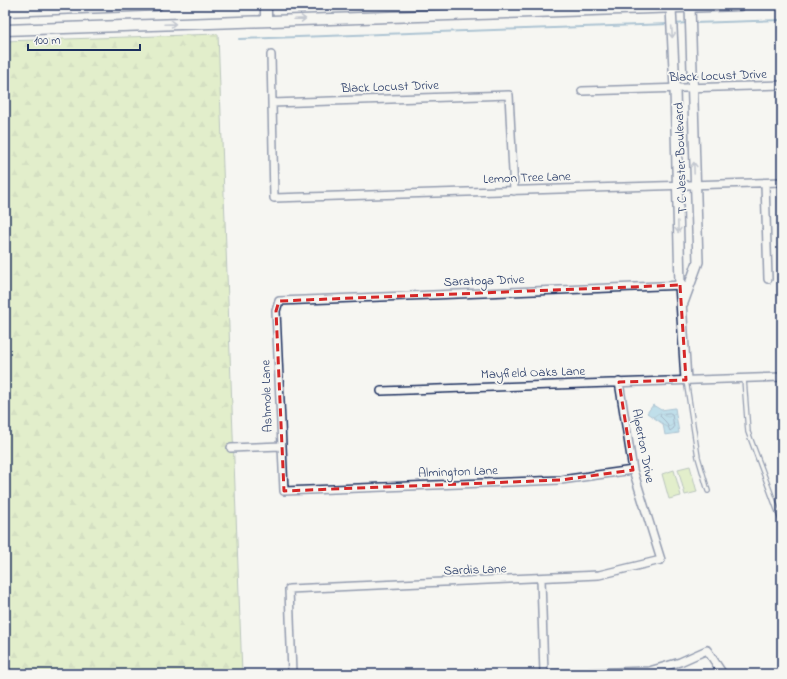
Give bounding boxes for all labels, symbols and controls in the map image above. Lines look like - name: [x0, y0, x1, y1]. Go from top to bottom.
- one-way arrow: [293, 15, 306, 23]
- one-way arrow: [163, 20, 176, 28]
- one-way arrow: [668, 25, 676, 38]
- scale bar: [28, 26, 140, 52]
- text: 100 m: [34, 32, 61, 50]
- street label: Black Locust Drive: [668, 65, 767, 87]
- street label: Black Locust Drive: [340, 76, 439, 98]
- street label: T C Jester Boulevard: [670, 101, 692, 214]
- one-way arrow: [691, 162, 698, 175]
- street label: Lemon Tree Lane: [483, 167, 571, 189]
- one-way arrow: [674, 220, 682, 233]
- street label: Saratoga Drive: [443, 270, 525, 293]
- street label: Ashmole Lane: [256, 359, 278, 433]
- street label: Mayfield Oaks Lane: [481, 362, 586, 385]
- street label: Alperton Drive: [627, 407, 660, 485]
- street label: Almington Lane: [418, 461, 498, 484]
- street label: Sardis Lane: [443, 559, 507, 581]

